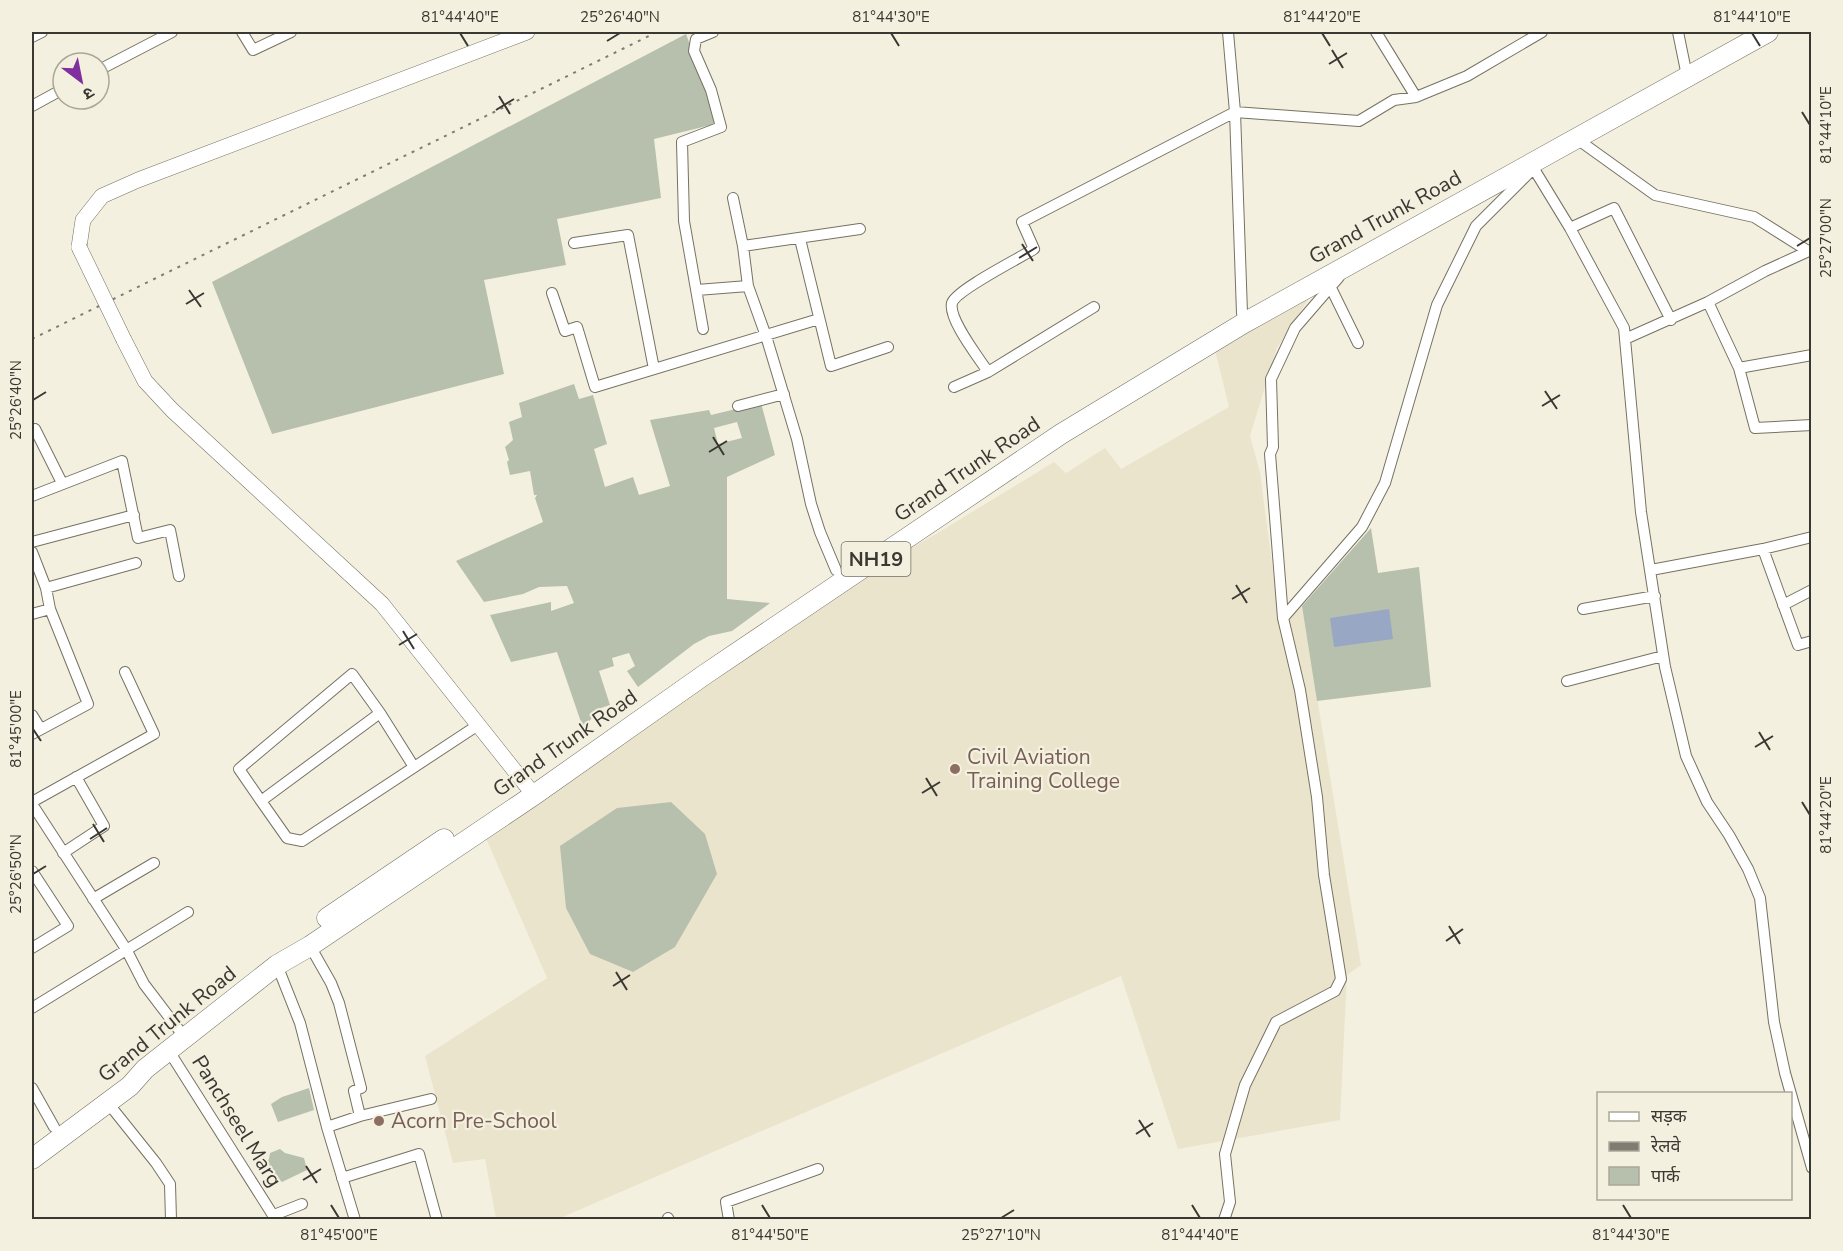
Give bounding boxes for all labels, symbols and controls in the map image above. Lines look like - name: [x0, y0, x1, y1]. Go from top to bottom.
- text: 81°44'40"E: [421, 7, 499, 27]
- text: 25°26'40"N: [580, 7, 660, 27]
- text: 81°44'30"E: [852, 7, 930, 27]
- text: 81°44'20"E: [1283, 7, 1361, 27]
- text: 81°44'10"E: [1713, 7, 1791, 27]
- north arrow: [51, 51, 111, 111]
- text: उ: [78, 81, 98, 105]
- text: 81°44'10"E: [1816, 86, 1836, 164]
- street label: Grand Trunk Road: [1304, 163, 1466, 271]
- text: 25°27'00"N: [1816, 198, 1836, 278]
- text: 25°26'40"N: [6, 360, 26, 440]
- street label: Grand Trunk Road: [889, 410, 1045, 528]
- road number: NH19: [842, 542, 910, 576]
- street label: Grand Trunk Road: [487, 683, 643, 803]
- text: 81°45'00"E: [6, 690, 26, 768]
- place label: Civil Aviation Training College: [967, 743, 1120, 795]
- marker: Civil Aviation Training College: [948, 762, 962, 776]
- text: 81°44'20"E: [1816, 776, 1836, 854]
- text: 25°26'50"N: [6, 834, 26, 914]
- street label: Grand Trunk Road: [92, 960, 242, 1088]
- street label: Panchseel Marg: [185, 1050, 289, 1192]
- legend: [1597, 1092, 1792, 1200]
- text: सड़क: [1651, 1104, 1688, 1128]
- place label: Acorn Pre-School: [391, 1107, 558, 1135]
- marker: Acorn Pre-School: [372, 1114, 386, 1128]
- text: रेलवे: [1650, 1134, 1682, 1158]
- text: पार्क: [1651, 1164, 1681, 1188]
- text: 81°45'00"E: [300, 1225, 378, 1245]
- text: 81°44'50"E: [731, 1225, 809, 1245]
- text: 25°27'10"N: [961, 1225, 1041, 1245]
- text: 81°44'40"E: [1161, 1225, 1239, 1245]
- text: 81°44'30"E: [1592, 1225, 1670, 1245]

